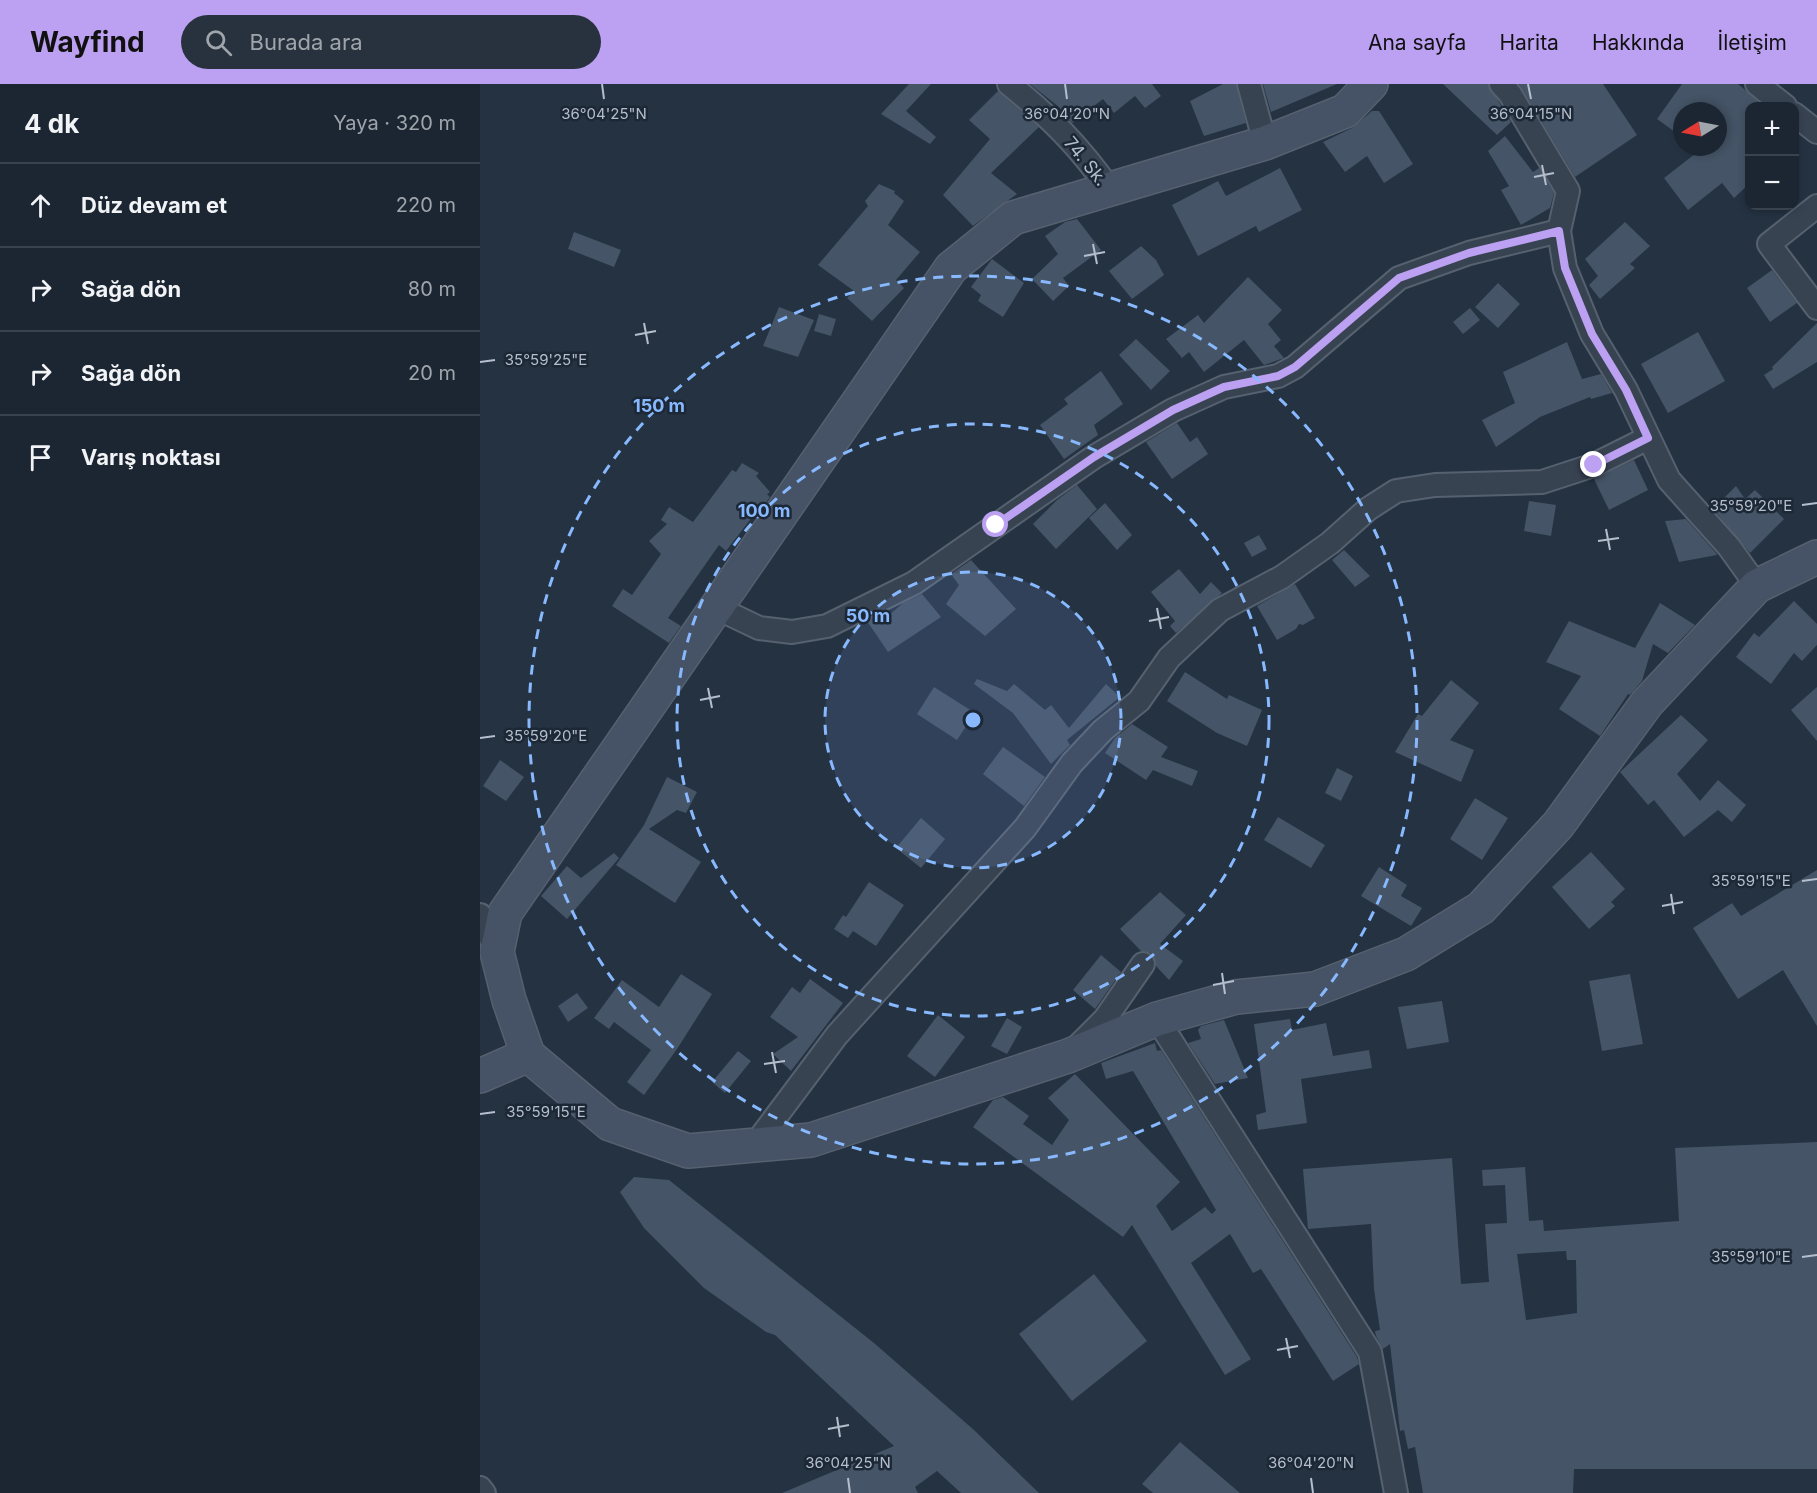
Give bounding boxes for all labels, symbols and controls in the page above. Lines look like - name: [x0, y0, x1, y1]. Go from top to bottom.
- search box: [181, 15, 601, 69]
- text: Wayfind: [30, 25, 145, 59]
- icon: search: [202, 26, 235, 59]
- text: Burada ara: [250, 29, 363, 55]
- text: Ana sayfa: [1368, 30, 1466, 55]
- text: Harita: [1499, 30, 1559, 55]
- text: Hakkında: [1592, 30, 1685, 55]
- text: İletişim: [1718, 30, 1787, 55]
- north arrow: [1673, 102, 1727, 156]
- map controls: [1745, 102, 1799, 210]
- button: +: [1745, 102, 1799, 156]
- text: 36°04'25"N: [561, 104, 647, 123]
- text: 36°04'20"N: [1024, 104, 1110, 123]
- text: 36°04'15"N: [1490, 104, 1572, 123]
- text: 4 dk: [24, 108, 79, 139]
- text: Yaya · 320 m: [333, 111, 456, 135]
- street label: 74. Sk.: [1060, 132, 1112, 190]
- button: −: [1745, 156, 1799, 210]
- icon: ahead: [24, 189, 57, 222]
- text: Düz devam et: [81, 192, 227, 218]
- text: 220 m: [396, 193, 456, 217]
- icon: right: [24, 273, 57, 306]
- text: Sağa dön: [81, 276, 181, 302]
- text: 80 m: [408, 277, 456, 301]
- text: 35°59'25"E: [505, 350, 587, 369]
- icon: right: [24, 357, 57, 390]
- text: Sağa dön: [81, 360, 181, 386]
- text: 20 m: [408, 361, 456, 385]
- text: 150 m: [633, 395, 685, 416]
- icon: arrive: [24, 441, 57, 474]
- text: Varış noktası: [81, 444, 221, 470]
- route end: [1580, 451, 1606, 477]
- text: 35°59'20"E: [1710, 496, 1792, 515]
- text: 100 m: [738, 500, 790, 521]
- route start: [982, 511, 1008, 537]
- text: 50 m: [846, 605, 890, 626]
- centre of rings: [963, 710, 983, 730]
- text: 35°59'20"E: [505, 726, 587, 745]
- text: 35°59'15"E: [1711, 871, 1791, 890]
- text: 35°59'15"E: [506, 1102, 586, 1121]
- text: 35°59'10"E: [1711, 1247, 1791, 1266]
- text: 36°04'25"N: [805, 1453, 891, 1472]
- text: 36°04'20"N: [1268, 1453, 1354, 1472]

